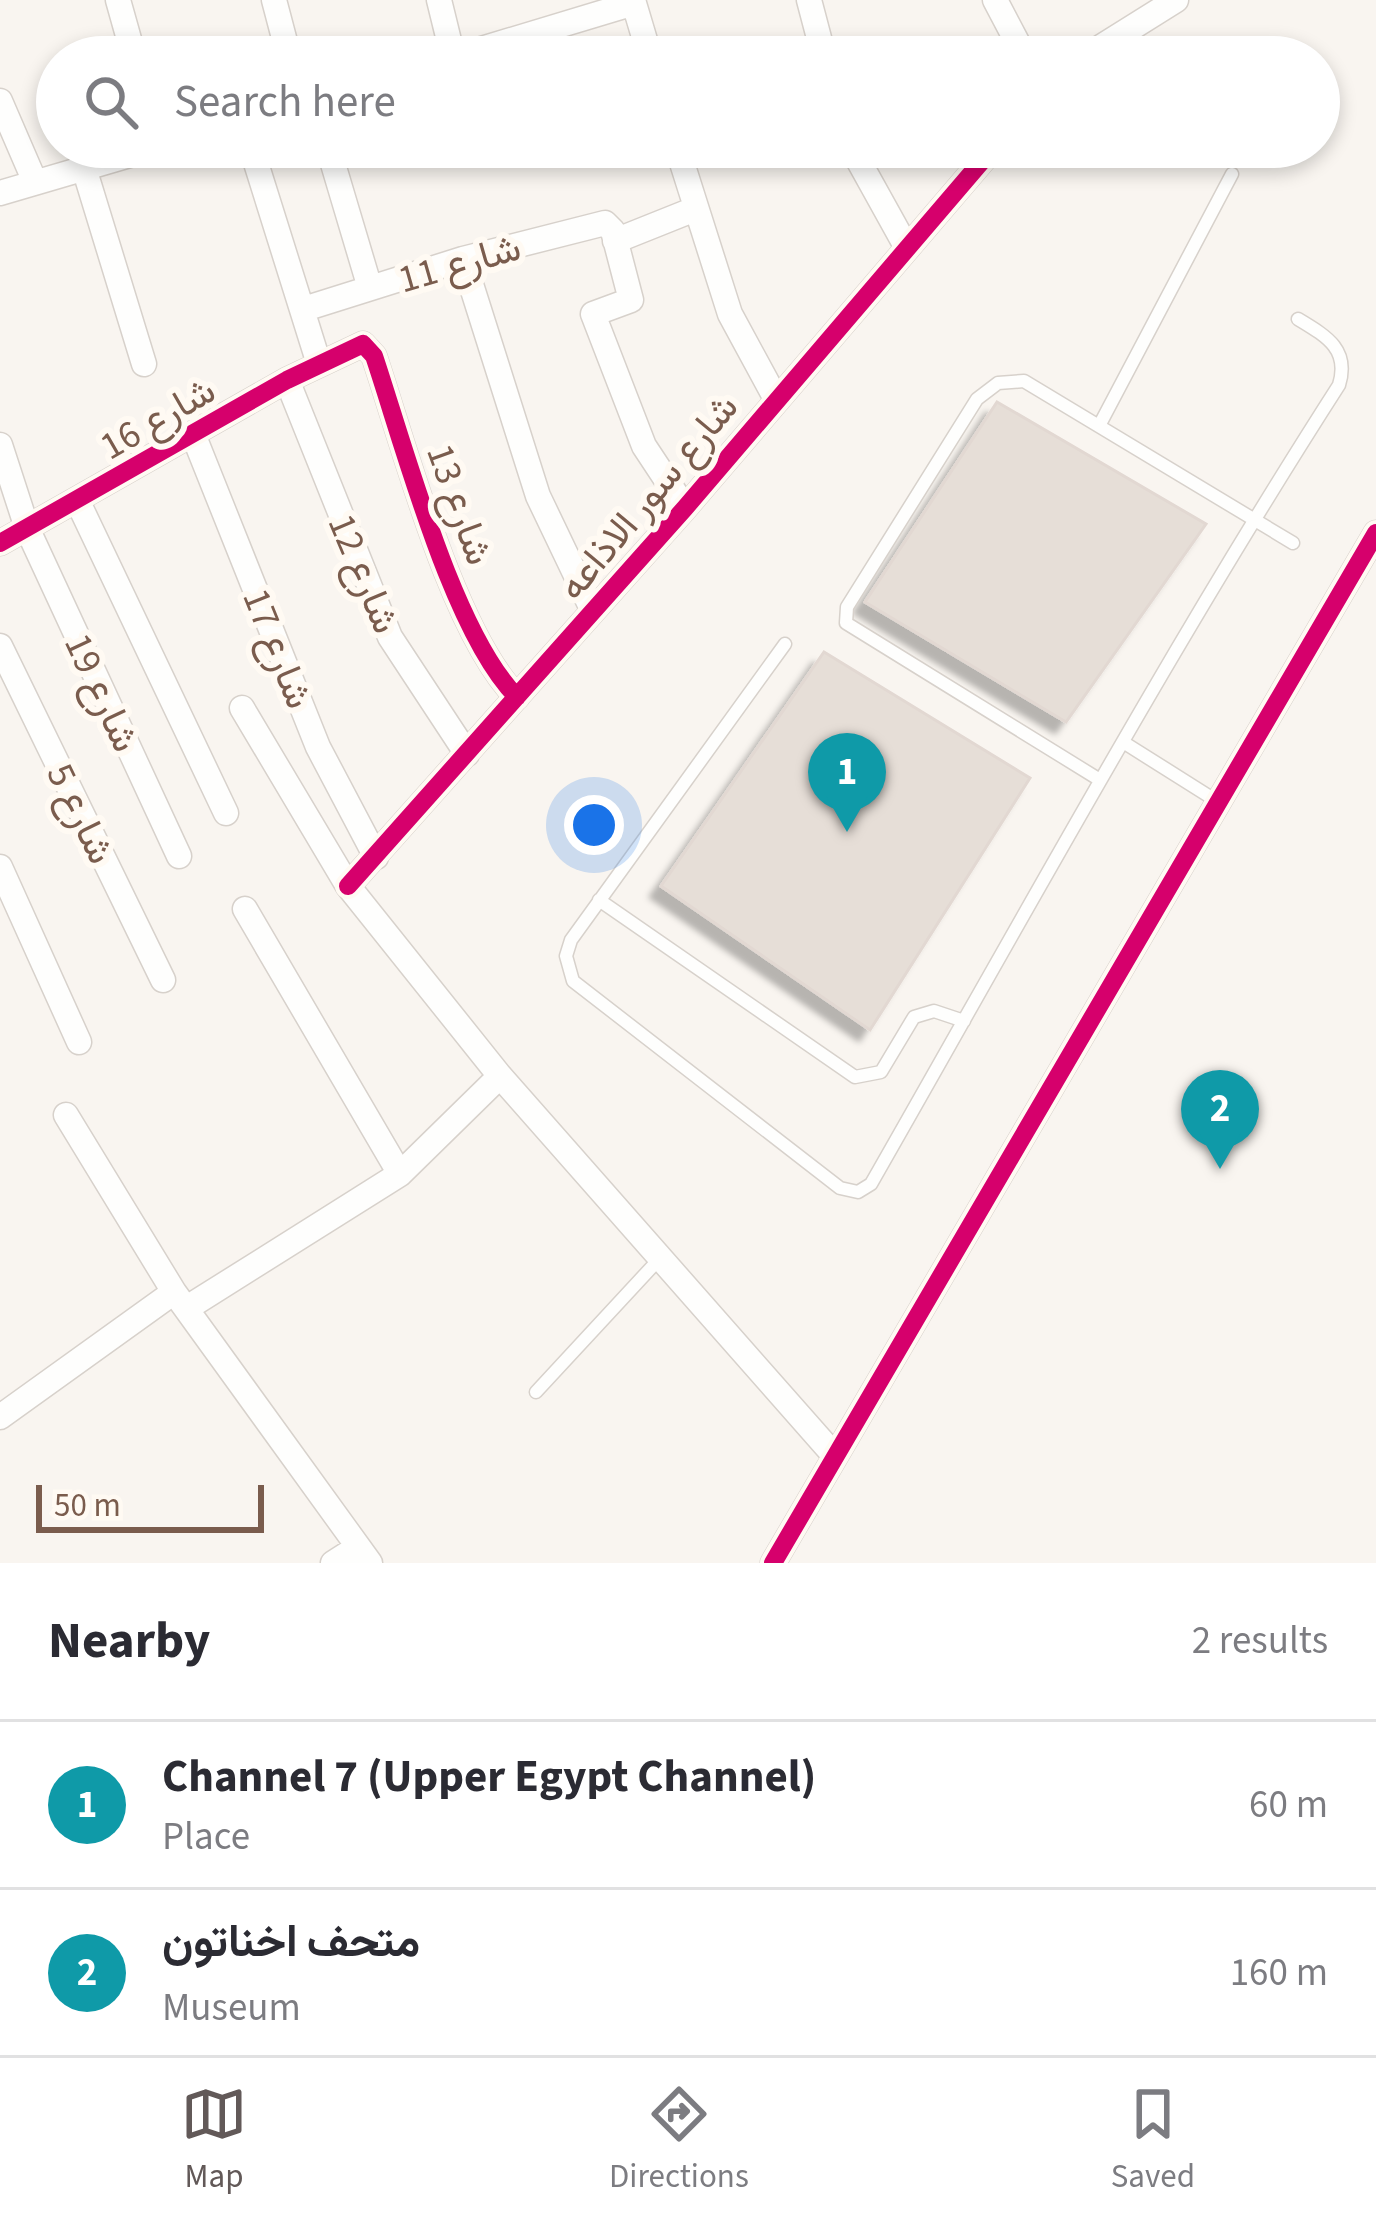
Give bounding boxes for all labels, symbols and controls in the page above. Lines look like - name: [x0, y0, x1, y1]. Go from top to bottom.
- search box: [36, 36, 1340, 168]
- icon: search: [78, 69, 144, 135]
- text: Search here: [174, 70, 396, 134]
- street label: شارع 11: [392, 220, 527, 308]
- street label: شارع 16: [90, 363, 226, 474]
- street label: شارع سور الاذاعه: [545, 382, 752, 613]
- street label: شارع 13: [411, 436, 507, 573]
- street label: شارع 12: [313, 505, 413, 642]
- street label: شارع 17: [228, 580, 327, 717]
- street label: شارع 19: [49, 624, 153, 761]
- pin: 1: [808, 733, 886, 832]
- street label: شارع 5: [32, 754, 129, 874]
- your location: [564, 795, 624, 855]
- pin: 2: [1181, 1070, 1259, 1169]
- scale bar: [36, 1479, 264, 1532]
- text: 50 m: [54, 1482, 121, 1529]
- text: Nearby: [48, 1605, 210, 1677]
- text: 2 results: [1192, 1613, 1328, 1669]
- text: Channel 7 (Upper Egypt Channel): [162, 1745, 816, 1809]
- text: 1: [77, 1777, 97, 1833]
- text: 60 m: [1249, 1777, 1328, 1833]
- text: Place: [162, 1809, 250, 1865]
- text: متحف اخناتون: [162, 1910, 420, 1974]
- text: 2: [77, 1945, 97, 2001]
- text: 160 m: [1230, 1945, 1328, 2001]
- text: Museum: [162, 1980, 301, 2036]
- tab: Map: [181, 2081, 247, 2200]
- tab: Directions: [609, 2081, 749, 2200]
- tab: Saved: [1111, 2081, 1195, 2200]

